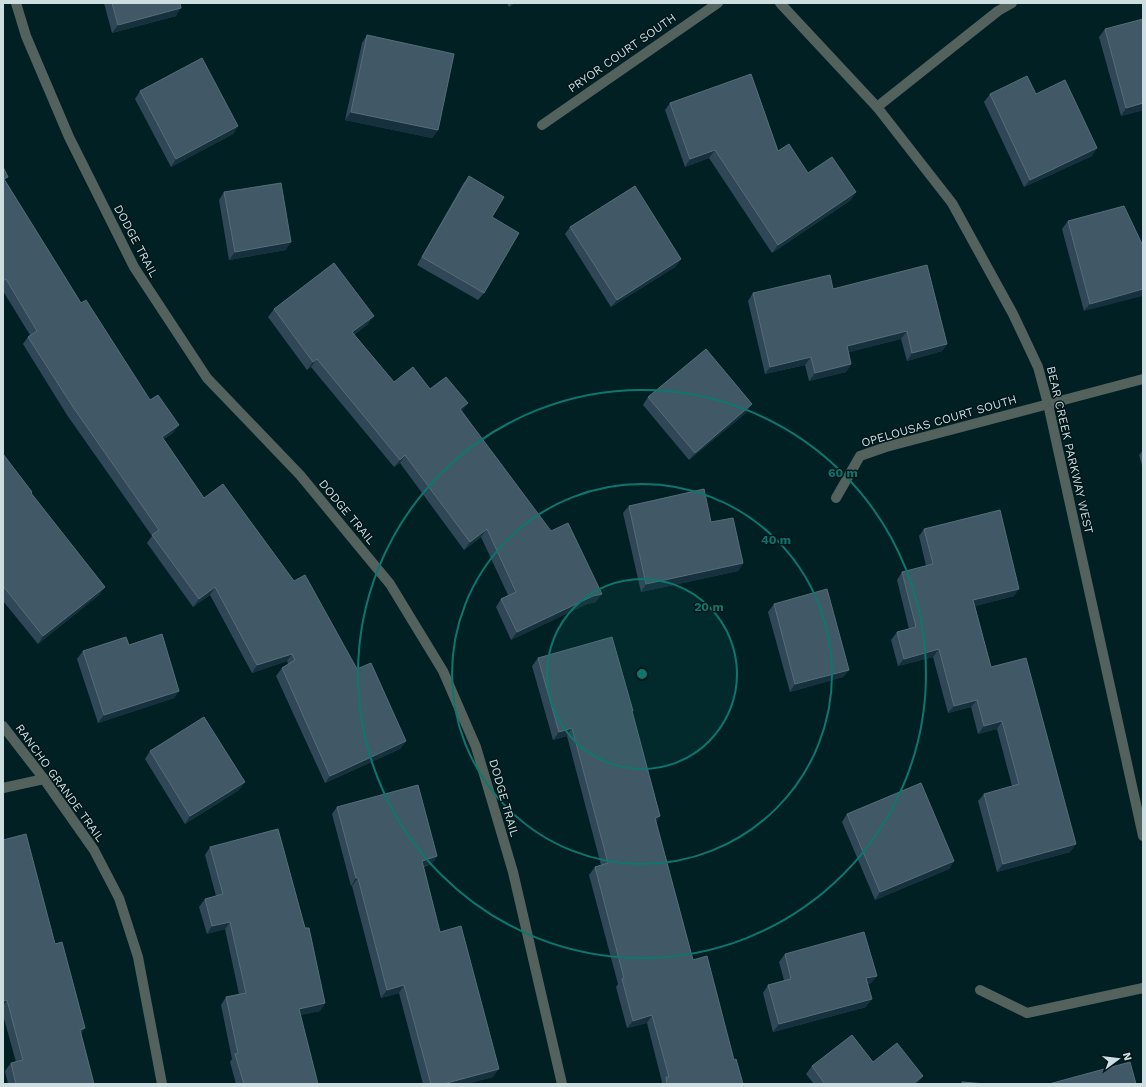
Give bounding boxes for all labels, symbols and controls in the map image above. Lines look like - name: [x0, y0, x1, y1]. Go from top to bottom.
- street label: PRYOR COURT SOUTH: [565, 10, 679, 96]
- street label: DODGE TRAIL: [111, 202, 161, 280]
- street label: BEAR CREEK PARKWAY WEST: [1044, 365, 1096, 535]
- street label: OPELOUSAS COURT SOUTH: [860, 392, 1018, 450]
- text: 60 m: [828, 466, 858, 480]
- street label: DODGE TRAIL: [316, 477, 378, 547]
- text: 40 m: [761, 533, 791, 547]
- text: 20 m: [694, 600, 724, 614]
- centre of rings: [635, 667, 649, 681]
- street label: RANCHO GRANDE TRAIL: [13, 721, 107, 845]
- street label: DODGE TRAIL: [486, 757, 522, 839]
- north arrow: [1098, 1039, 1138, 1079]
- text: N: [1120, 1051, 1135, 1062]

